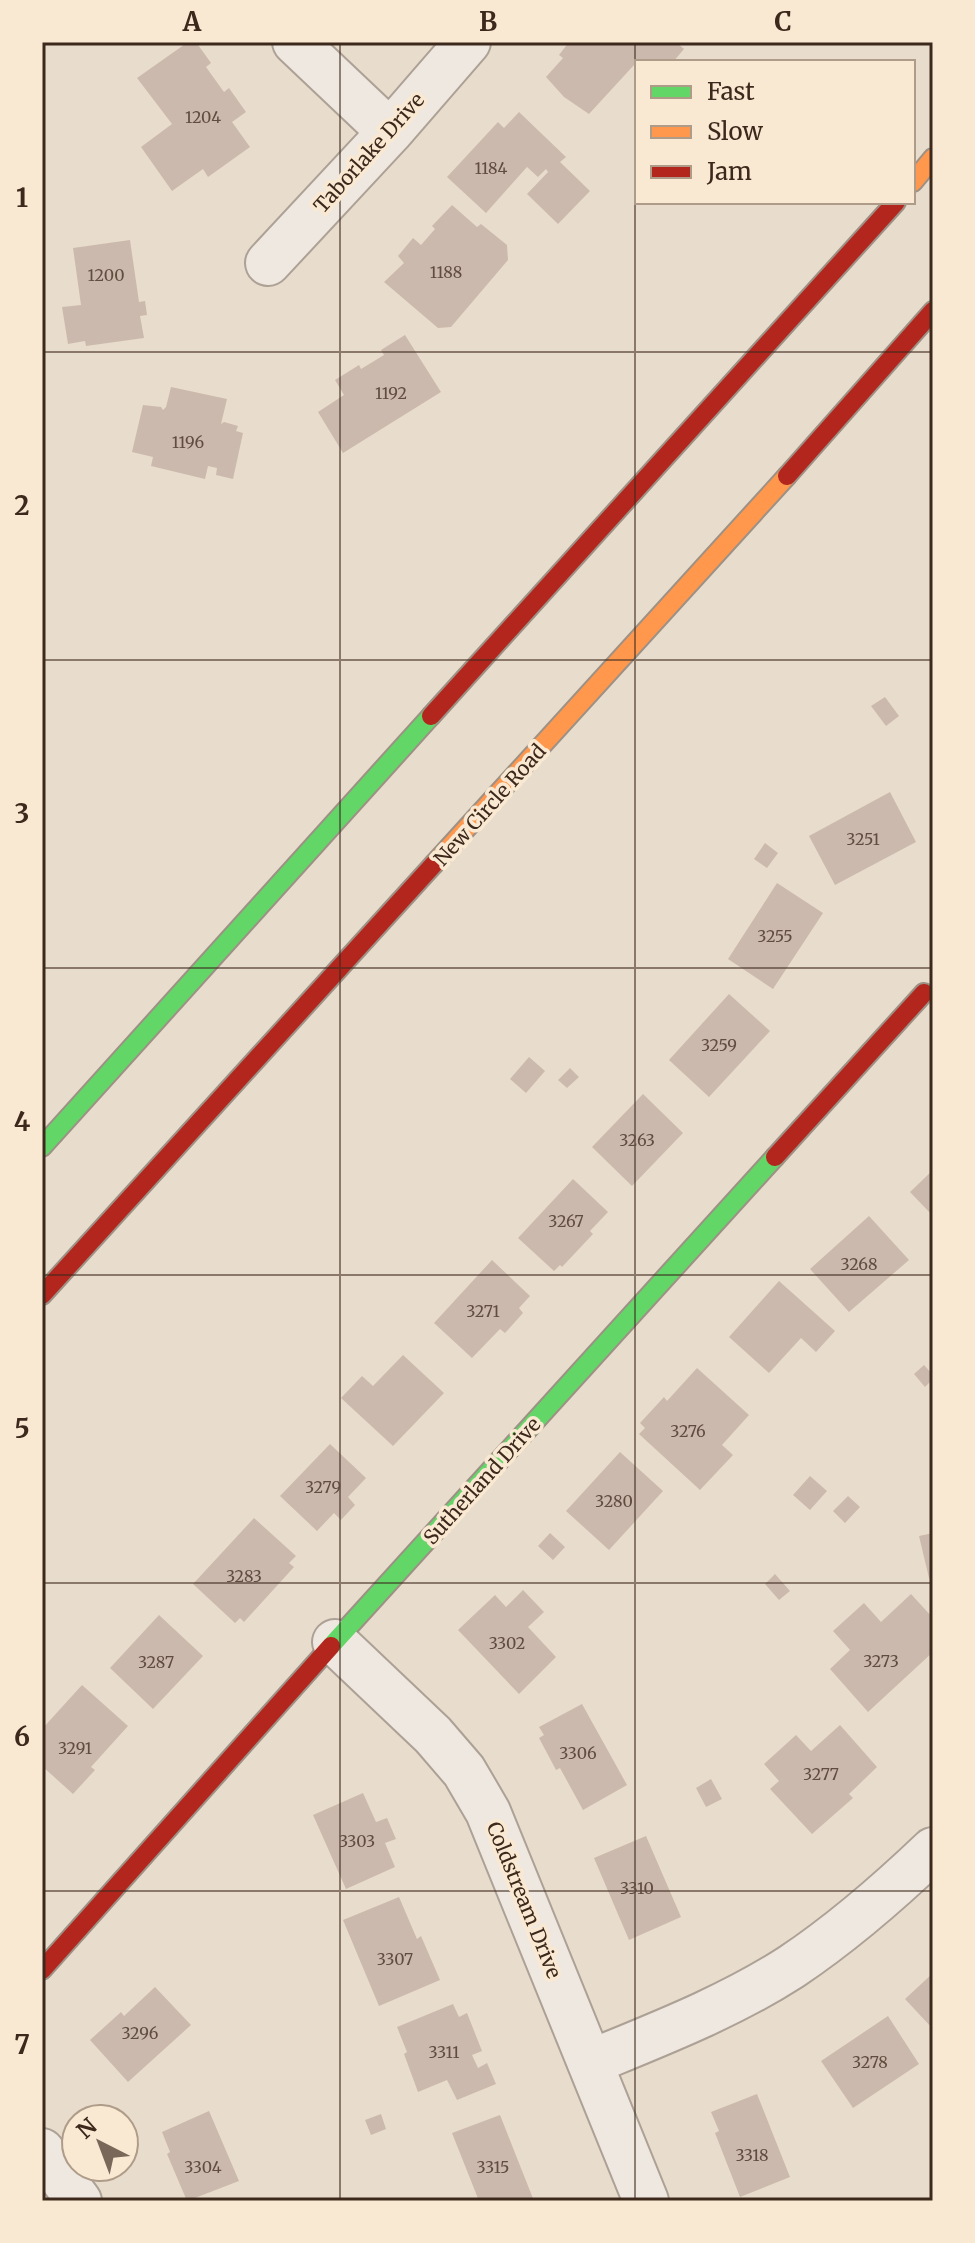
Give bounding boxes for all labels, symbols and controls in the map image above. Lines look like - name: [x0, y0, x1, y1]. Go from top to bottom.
- text: A: [182, 5, 202, 38]
- text: B: [479, 5, 497, 38]
- text: C: [774, 5, 792, 38]
- legend: [635, 60, 915, 204]
- text: Fast: [707, 76, 755, 107]
- street label: Taborlake Drive: [308, 87, 429, 218]
- house number: 1204: [185, 107, 221, 127]
- text: Slow: [707, 116, 763, 147]
- text: Jam: [706, 156, 752, 187]
- house number: 1184: [475, 158, 508, 178]
- text: 1: [16, 181, 28, 214]
- house number: 1188: [430, 262, 462, 282]
- house number: 1200: [88, 265, 124, 285]
- house number: 1192: [375, 383, 407, 403]
- house number: 1196: [172, 432, 205, 452]
- text: 2: [14, 489, 30, 522]
- street label: New Circle Road: [428, 739, 551, 871]
- text: 3: [15, 797, 29, 830]
- house number: 3251: [846, 829, 880, 849]
- house number: 3255: [757, 926, 793, 946]
- house number: 3259: [701, 1035, 737, 1055]
- text: 4: [14, 1105, 31, 1138]
- house number: 3263: [619, 1130, 655, 1150]
- house number: 3267: [548, 1211, 584, 1231]
- house number: 3268: [841, 1254, 877, 1274]
- house number: 3271: [466, 1301, 500, 1321]
- text: 5: [14, 1412, 30, 1445]
- street label: Sutherland Drive: [418, 1412, 545, 1549]
- house number: 3276: [670, 1421, 706, 1441]
- house number: 3279: [305, 1477, 341, 1497]
- house number: 3280: [595, 1491, 633, 1511]
- house number: 3283: [226, 1566, 262, 1586]
- house number: 3302: [489, 1633, 525, 1653]
- house number: 3273: [863, 1651, 899, 1671]
- house number: 3287: [138, 1652, 174, 1672]
- text: 6: [14, 1720, 30, 1753]
- house number: 3291: [58, 1738, 92, 1758]
- house number: 3306: [559, 1743, 597, 1763]
- house number: 3277: [803, 1764, 839, 1784]
- street label: Coldstream Drive: [482, 1818, 567, 1982]
- house number: 3303: [339, 1831, 375, 1851]
- house number: 3310: [620, 1878, 654, 1898]
- house number: 3307: [377, 1949, 413, 1969]
- house number: 3296: [121, 2023, 159, 2043]
- text: 7: [14, 2028, 30, 2061]
- house number: 3311: [429, 2042, 459, 2062]
- house number: 3278: [852, 2052, 888, 2072]
- north arrow: [60, 2103, 140, 2183]
- text: N: [71, 2112, 103, 2144]
- house number: 3318: [735, 2145, 769, 2165]
- house number: 3304: [184, 2157, 222, 2177]
- house number: 3315: [477, 2157, 509, 2177]

